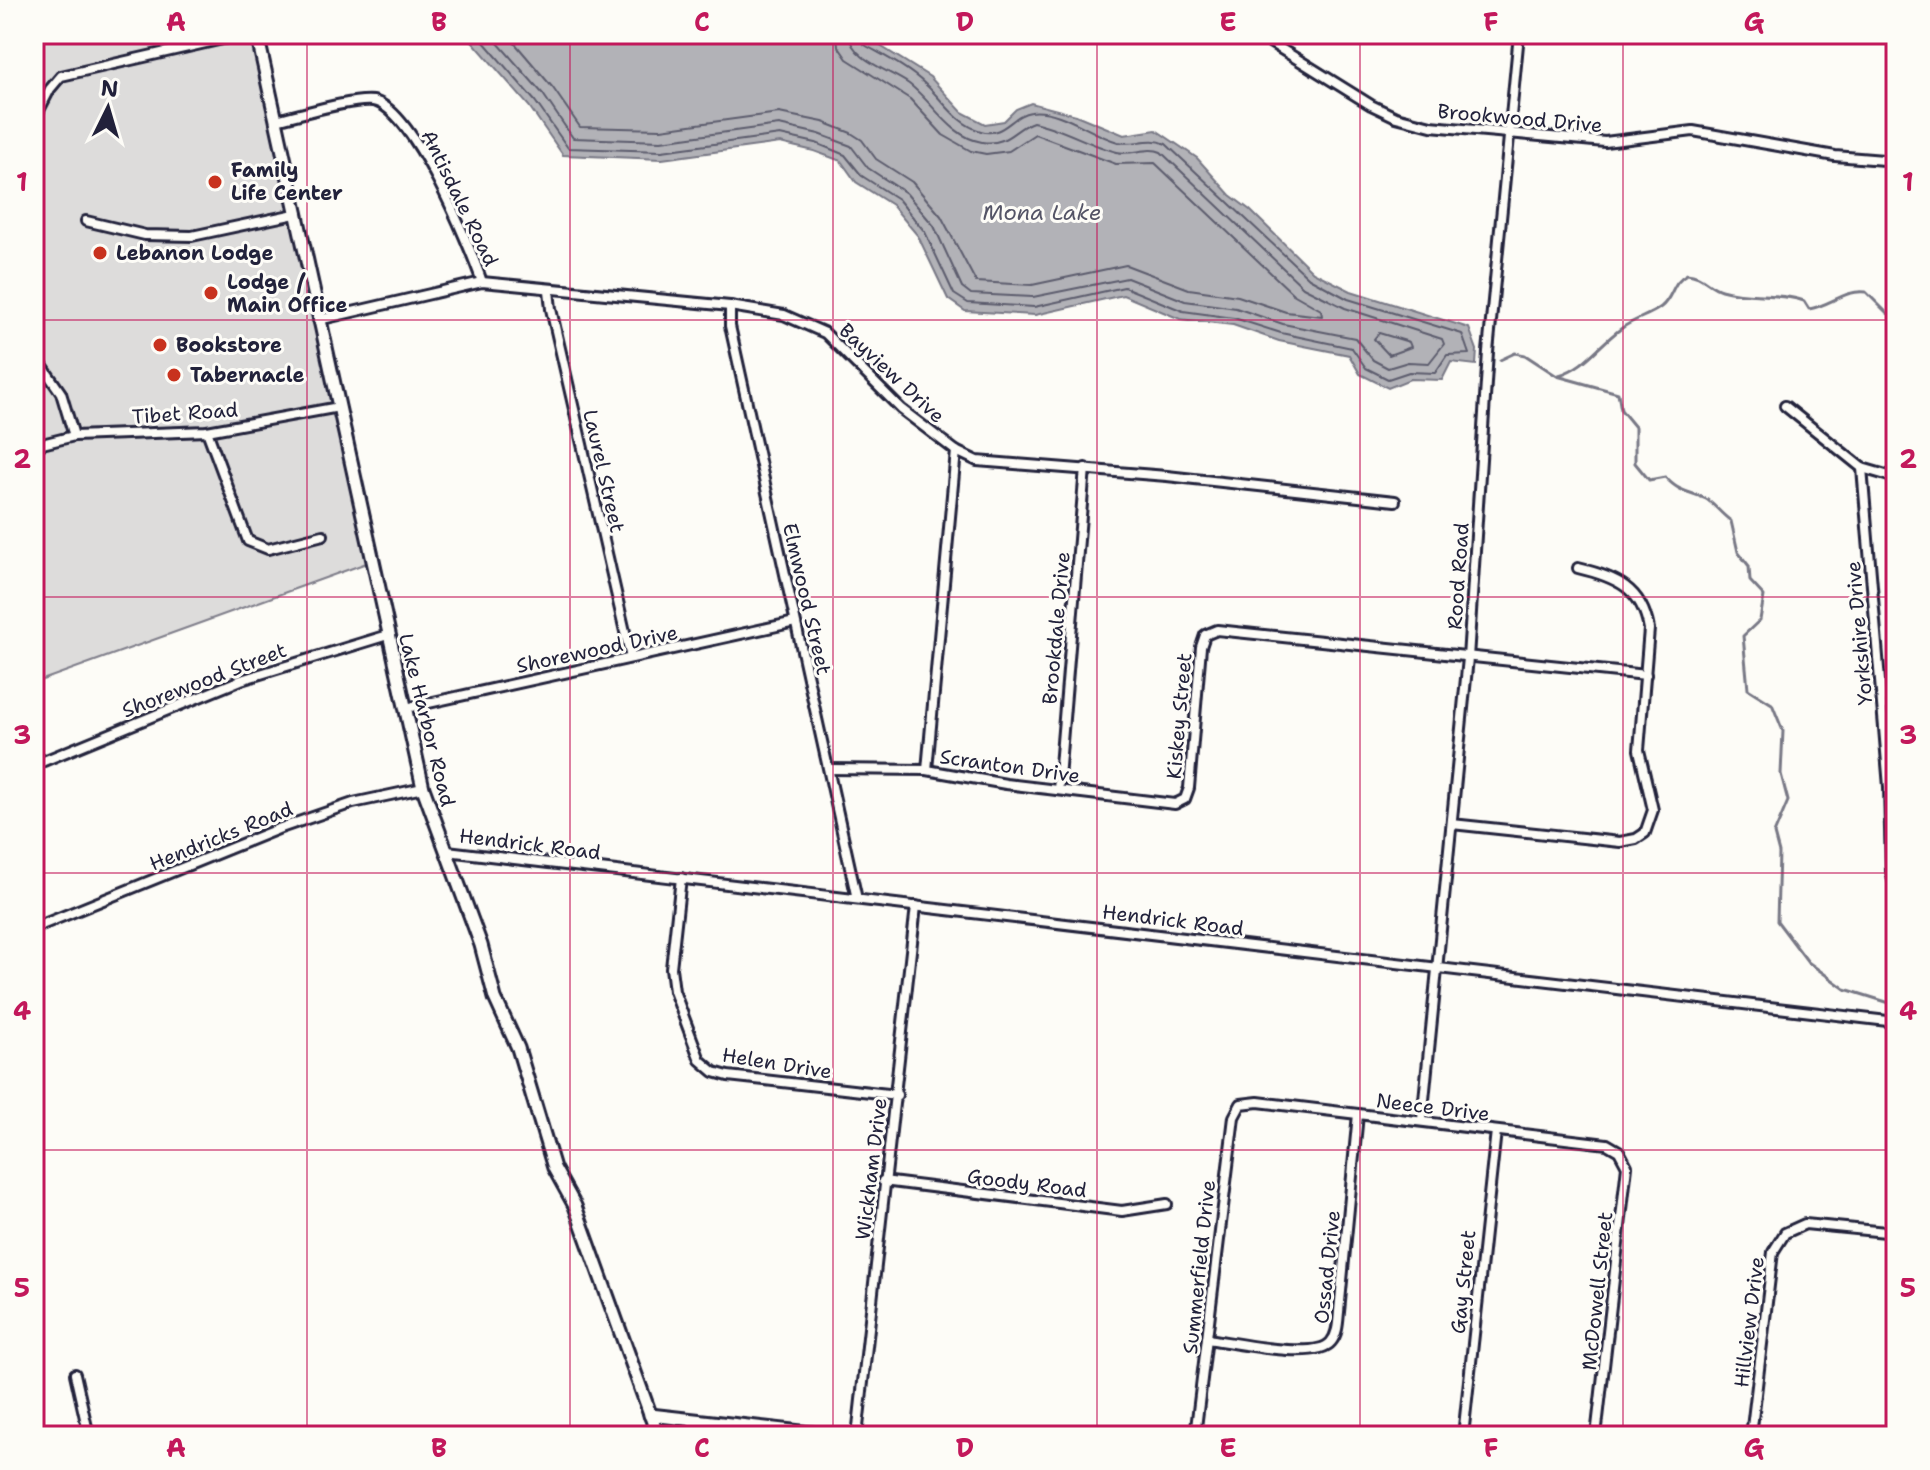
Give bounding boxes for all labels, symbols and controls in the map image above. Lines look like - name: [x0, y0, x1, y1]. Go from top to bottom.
- text: A: [166, 4, 186, 39]
- text: B: [431, 4, 447, 39]
- text: C: [694, 4, 710, 39]
- text: D: [956, 4, 974, 39]
- text: E: [1219, 4, 1237, 39]
- text: F: [1483, 4, 1499, 39]
- text: G: [1744, 4, 1765, 39]
- north arrow: [68, 68, 148, 148]
- text: N: [100, 73, 120, 104]
- street label: Brookwood Drive: [1436, 98, 1604, 138]
- street label: Antisdale Road: [416, 125, 504, 271]
- place label: Family Life Center: [231, 157, 343, 206]
- text: 1: [16, 164, 28, 199]
- text: 1: [1902, 164, 1914, 199]
- marker: Family Life Center: [206, 173, 224, 191]
- water label: Mona Lake: [982, 198, 1102, 227]
- place label: Lebanon Lodge: [116, 240, 273, 266]
- marker: Lebanon Lodge: [91, 244, 109, 262]
- place label: Lodge / Main Office: [227, 269, 347, 318]
- marker: Lodge / Main Office: [202, 284, 220, 302]
- street label: Bayview Drive: [834, 317, 950, 429]
- place label: Bookstore: [176, 332, 282, 358]
- marker: Bookstore: [151, 336, 169, 354]
- place label: Tabernacle: [190, 362, 305, 388]
- marker: Tabernacle: [165, 366, 183, 384]
- street label: Tibet Road: [131, 396, 239, 430]
- street label: Laurel Street: [577, 407, 631, 535]
- text: 2: [13, 441, 31, 476]
- text: 2: [1899, 441, 1917, 476]
- street label: Elmwood Street: [777, 521, 837, 677]
- street label: Rood Road: [1441, 521, 1475, 630]
- street label: Brookdale Drive: [1036, 551, 1076, 705]
- street label: Yorkshire Drive: [1840, 560, 1878, 706]
- street label: Shorewood Drive: [514, 619, 680, 679]
- street label: Lake Harbor Road: [393, 631, 461, 810]
- street label: Shorewood Street: [118, 637, 290, 723]
- street label: Kiskey Street: [1161, 652, 1197, 780]
- text: 3: [13, 717, 31, 752]
- text: 3: [1899, 717, 1917, 752]
- street label: Scranton Drive: [938, 743, 1082, 789]
- street label: Hendricks Road: [146, 795, 297, 877]
- street label: Hendrick Road: [458, 822, 603, 866]
- street label: Hendrick Road: [1101, 898, 1246, 942]
- text: 4: [13, 993, 31, 1028]
- text: 4: [1899, 993, 1917, 1028]
- street label: Helen Drive: [720, 1042, 834, 1084]
- street label: Neece Drive: [1375, 1087, 1491, 1127]
- street label: Wickham Drive: [849, 1096, 893, 1242]
- street label: Goody Road: [966, 1163, 1089, 1203]
- street label: Summerfield Drive: [1177, 1179, 1221, 1355]
- street label: Ossad Drive: [1308, 1209, 1346, 1325]
- street label: McDowell Street: [1576, 1210, 1618, 1372]
- street label: Gay Street: [1445, 1229, 1481, 1335]
- street label: Hillview Drive: [1728, 1255, 1770, 1389]
- text: 5: [14, 1270, 30, 1305]
- text: 5: [1900, 1270, 1916, 1305]
- text: A: [166, 1430, 186, 1465]
- text: B: [431, 1430, 447, 1465]
- text: C: [694, 1430, 710, 1465]
- text: D: [956, 1430, 974, 1465]
- text: E: [1219, 1430, 1237, 1465]
- text: F: [1483, 1430, 1499, 1465]
- text: G: [1744, 1430, 1765, 1465]

